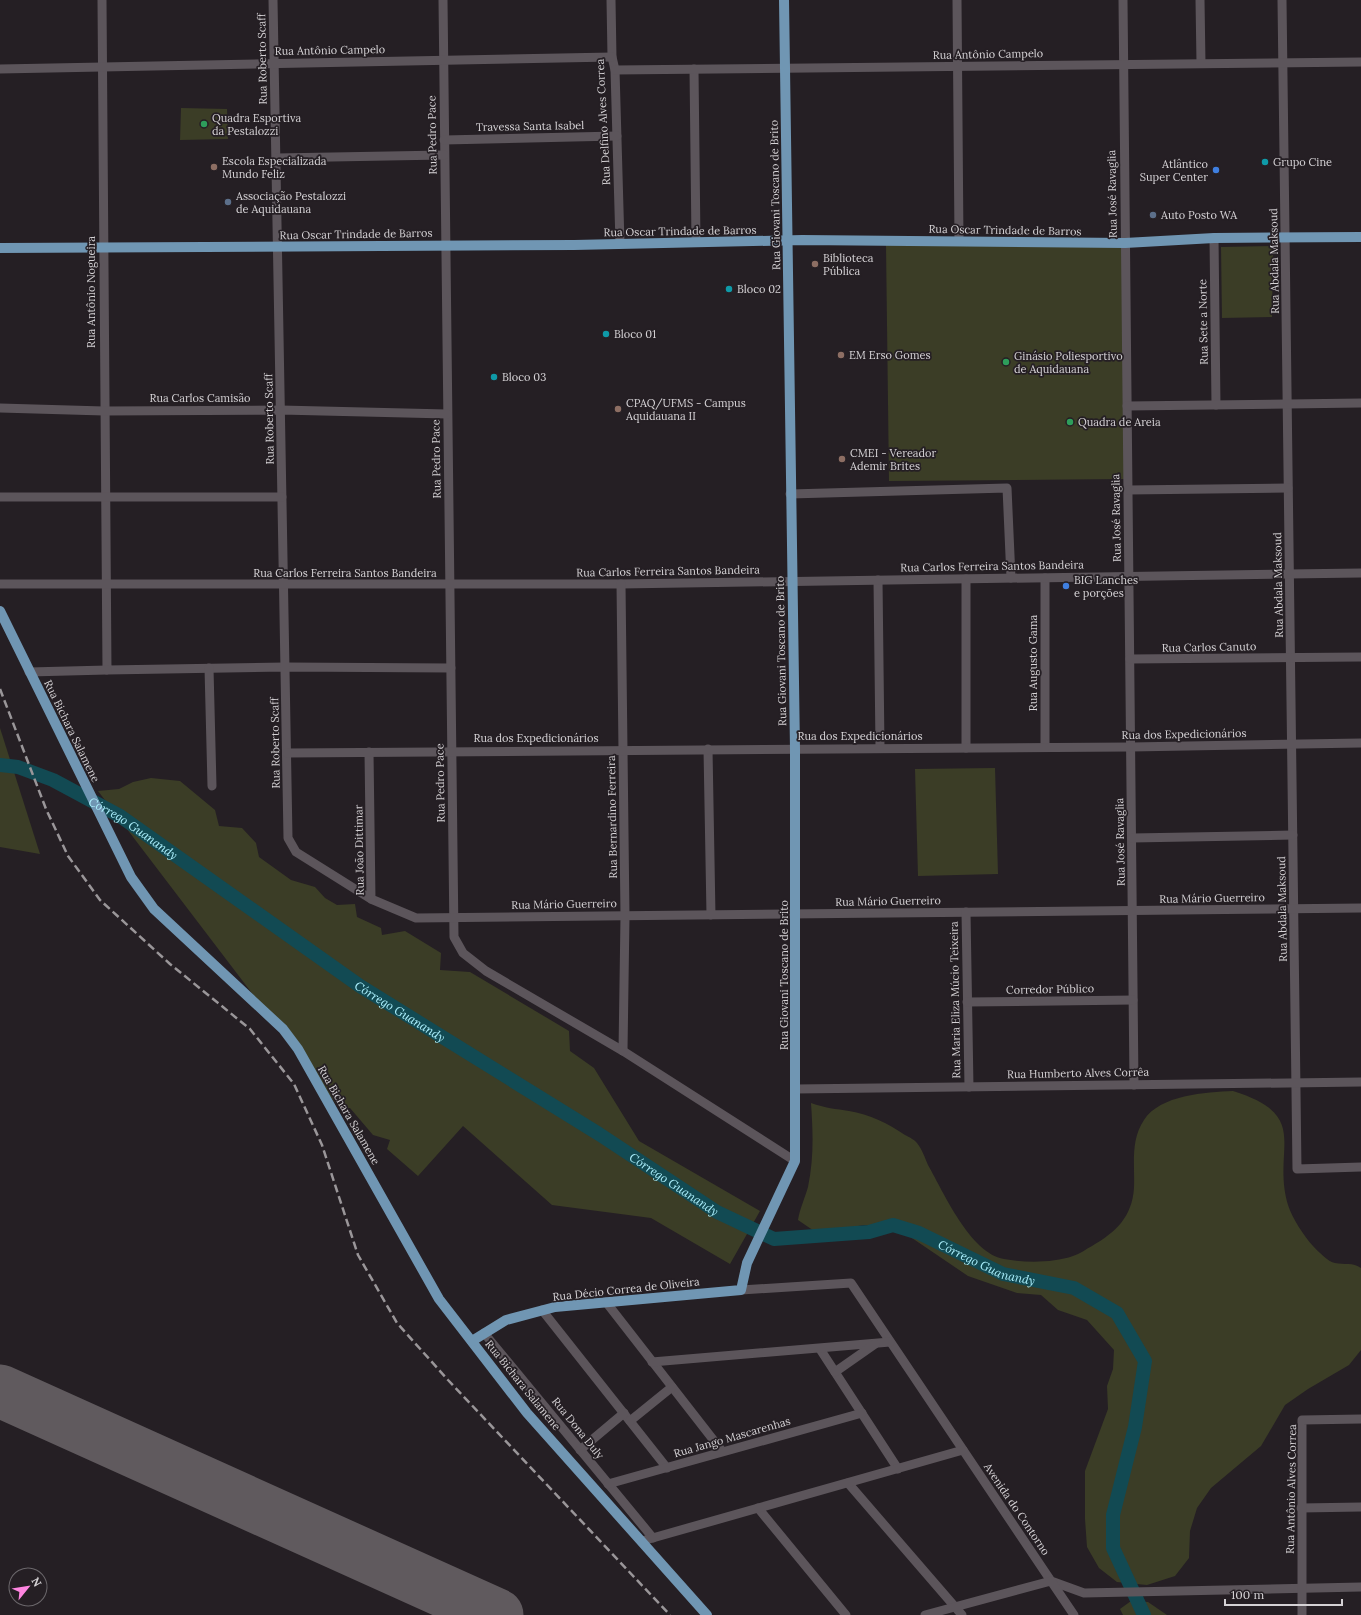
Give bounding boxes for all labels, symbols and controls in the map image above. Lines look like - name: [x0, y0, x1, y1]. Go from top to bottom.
- street label: Rua Roberto Scaff: [254, 12, 270, 105]
- street label: Rua Antônio Campelo: [275, 42, 385, 58]
- street label: Rua Antônio Campelo: [933, 46, 1043, 62]
- street label: Rua Delfino Alves Correa: [593, 58, 613, 186]
- street label: Rua Pedro Pace: [424, 95, 440, 175]
- place label: Quadra Esportiva da Pestalozzi: [212, 111, 301, 138]
- street label: Travessa Santa Isabel: [476, 118, 584, 134]
- marker: Quadra Esportiva da Pestalozzi: [199, 119, 209, 129]
- street label: Rua Giovani Toscano de Brito: [767, 120, 783, 270]
- street label: Rua José Ravaglia: [1104, 149, 1120, 238]
- place label: Escola Especializada Mundo Feliz: [222, 154, 327, 181]
- place label: Grupo Cine: [1273, 155, 1332, 169]
- place label: Atlântico Super Center: [1140, 157, 1208, 184]
- marker: Grupo Cine: [1260, 157, 1270, 167]
- marker: Escola Especializada Mundo Feliz: [209, 162, 219, 172]
- marker: Atlântico Super Center: [1211, 165, 1221, 175]
- place label: Associação Pestalozzi de Aquidauana: [235, 189, 346, 216]
- marker: Associação Pestalozzi de Aquidauana: [223, 197, 233, 207]
- place label: Auto Posto WA: [1160, 208, 1238, 222]
- street label: Rua Abdala Maksoud: [1266, 208, 1282, 314]
- marker: Auto Posto WA: [1148, 210, 1158, 220]
- street label: Rua Oscar Trindade de Barros: [928, 222, 1082, 238]
- street label: Rua Oscar Trindade de Barros: [603, 223, 757, 239]
- street label: Rua Oscar Trindade de Barros: [279, 226, 433, 242]
- street label: Rua Antônio Nogueira: [84, 236, 98, 348]
- place label: Biblioteca Pública: [823, 251, 874, 278]
- marker: Biblioteca Pública: [810, 259, 820, 269]
- street label: Rua Sete a Norte: [1195, 279, 1211, 365]
- place label: Bloco 02: [737, 282, 781, 296]
- marker: Bloco 02: [724, 284, 734, 294]
- place label: Bloco 01: [614, 327, 656, 341]
- marker: Bloco 01: [601, 329, 611, 339]
- place label: EM Erso Gomes: [849, 348, 931, 362]
- place label: Ginásio Poliesportivo de Aquidauana: [1014, 349, 1123, 376]
- marker: EM Erso Gomes: [836, 350, 846, 360]
- marker: Ginásio Poliesportivo de Aquidauana: [1001, 357, 1011, 367]
- place label: Bloco 03: [502, 370, 546, 384]
- street label: Rua Roberto Scaff: [261, 372, 277, 465]
- marker: Bloco 03: [489, 372, 499, 382]
- street label: Rua Carlos Camisão: [149, 391, 251, 405]
- place label: CPAQ/UFMS - Campus Aquidauana II: [625, 396, 746, 423]
- marker: CPAQ/UFMS - Campus Aquidauana II: [613, 404, 623, 414]
- place label: Quadra de Areia: [1078, 415, 1161, 429]
- marker: Quadra de Areia: [1065, 417, 1075, 427]
- street label: Rua Pedro Pace: [428, 419, 444, 499]
- place label: CMEI - Vereador Ademir Brites: [849, 446, 937, 473]
- marker: CMEI - Vereador Ademir Brites: [837, 454, 847, 464]
- street label: Rua José Ravaglia: [1108, 473, 1124, 562]
- street label: Rua Abdala Maksoud: [1270, 532, 1286, 638]
- street label: Rua Carlos Ferreira Santos Bandeira: [900, 557, 1084, 575]
- street label: Rua Carlos Ferreira Santos Bandeira: [576, 562, 760, 580]
- street label: Rua Carlos Ferreira Santos Bandeira: [253, 566, 437, 580]
- place label: BIG Lanches e porções: [1074, 573, 1138, 600]
- street label: Rua Giovani Toscano de Brito: [773, 576, 789, 726]
- marker: BIG Lanches e porções: [1061, 581, 1071, 591]
- street label: Rua Augusto Gama: [1026, 614, 1040, 711]
- street label: Rua Carlos Canuto: [1161, 639, 1257, 655]
- street label: Rua Bichara Salamene: [41, 677, 103, 785]
- street label: Rua Roberto Scaff: [267, 696, 283, 789]
- street label: Rua dos Expedicionários: [1121, 726, 1247, 742]
- street label: Rua dos Expedicionários: [798, 729, 922, 743]
- street label: Rua dos Expedicionários: [474, 731, 598, 745]
- street label: Rua Pedro Pace: [432, 743, 448, 823]
- street label: Rua Bernardino Ferreira: [604, 755, 620, 879]
- water label: Córrego Guanandy: [86, 793, 181, 862]
- street label: Rua José Ravaglia: [1112, 797, 1128, 886]
- street label: Rua João Dittimar: [351, 804, 367, 896]
- street label: Rua Abdala Maksoud: [1274, 856, 1290, 962]
- street label: Rua Mário Guerreiro: [1159, 890, 1265, 906]
- street label: Rua Mário Guerreiro: [835, 893, 941, 909]
- street label: Rua Mário Guerreiro: [511, 896, 617, 912]
- street label: Rua Giovani Toscano de Brito: [777, 900, 791, 1050]
- street label: Rua Maria Eliza Múcio Teixeira: [947, 921, 963, 1079]
- water label: Córrego Guanandy: [352, 977, 448, 1045]
- street label: Corredor Público: [1006, 981, 1094, 997]
- street label: Rua Bichara Salamene: [315, 1063, 383, 1167]
- street label: Rua Humberto Alves Corrêa: [1007, 1065, 1149, 1081]
- water label: Córrego Guanandy: [627, 1149, 722, 1219]
- water label: Córrego Guanandy: [936, 1236, 1036, 1288]
- street label: Rua Décio Correa de Oliveira: [552, 1274, 700, 1304]
- street label: Rua Bichara Salamene: [482, 1337, 564, 1433]
- street label: Rua Dona Duly: [549, 1394, 607, 1462]
- street label: Rua Jango Mascarenhas: [672, 1414, 792, 1460]
- street label: Rua Antônio Alves Correa: [1283, 1424, 1299, 1554]
- street label: Avenida do Contorno: [980, 1459, 1053, 1558]
- north arrow: [8, 1567, 48, 1607]
- text: N: [28, 1575, 45, 1590]
- scale bar: [1225, 1581, 1342, 1607]
- text: 100 m: [1231, 1587, 1264, 1602]

